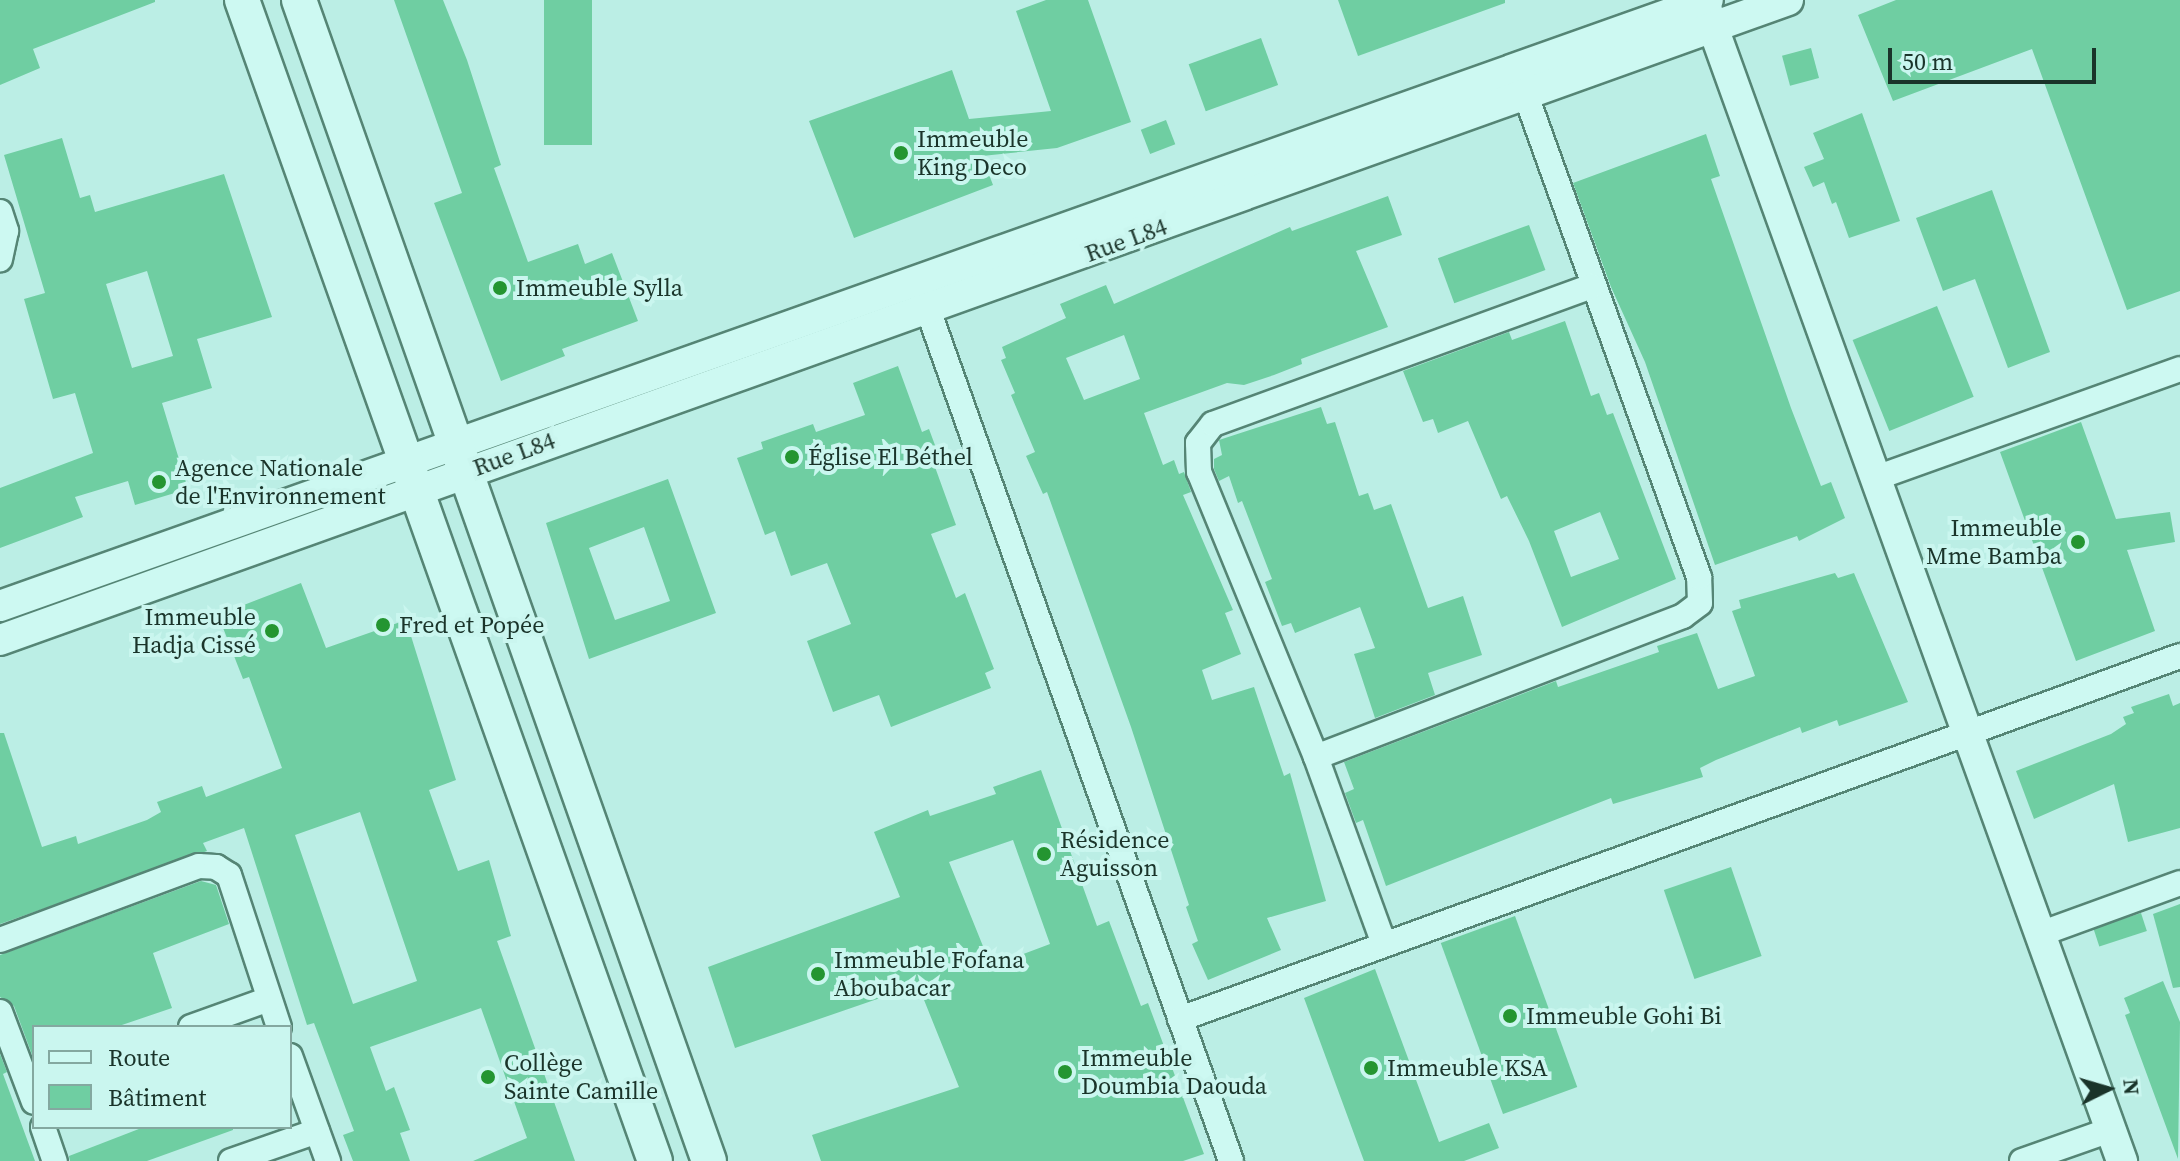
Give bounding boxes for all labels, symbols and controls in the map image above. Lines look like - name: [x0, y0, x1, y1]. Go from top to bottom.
- scale bar: [1892, 32, 2100, 82]
- text: 50 m: [1902, 45, 1953, 78]
- place label: Immeuble King Deco: [917, 125, 1028, 181]
- marker: Immeuble King Deco: [892, 144, 910, 162]
- street label: Rue L84: [1081, 212, 1171, 268]
- place label: Immeuble Sylla: [516, 274, 683, 302]
- marker: Immeuble Sylla: [491, 279, 509, 297]
- street label: Rue L84: [469, 426, 559, 482]
- place label: Église El Béthel: [808, 443, 973, 471]
- marker: Église El Béthel: [783, 448, 801, 466]
- place label: Agence Nationale de l'Environnement: [175, 454, 386, 510]
- marker: Agence Nationale de l'Environnement: [150, 473, 168, 491]
- place label: Immeuble Mme Bamba: [1926, 514, 2062, 570]
- marker: Immeuble Mme Bamba: [2069, 533, 2087, 551]
- place label: Immeuble Hadja Cissé: [132, 603, 256, 659]
- place label: Fred et Popée: [399, 611, 544, 639]
- marker: Fred et Popée: [374, 616, 392, 634]
- marker: Immeuble Hadja Cissé: [263, 622, 281, 640]
- place label: Résidence Aguisson: [1060, 826, 1170, 882]
- marker: Résidence Aguisson: [1035, 845, 1053, 863]
- place label: Immeuble Fofana Aboubacar: [834, 946, 1024, 1002]
- marker: Immeuble Fofana Aboubacar: [809, 965, 827, 983]
- place label: Immeuble Gohi Bi: [1526, 1002, 1722, 1030]
- marker: Immeuble Gohi Bi: [1501, 1007, 1519, 1025]
- legend: [32, 1025, 292, 1129]
- text: Route: [108, 1041, 170, 1074]
- place label: Immeuble Doumbia Daouda: [1081, 1044, 1267, 1100]
- place label: Collège Sainte Camille: [504, 1049, 658, 1105]
- north arrow: [2068, 1049, 2148, 1129]
- place label: Immeuble KSA: [1387, 1054, 1548, 1082]
- marker: Immeuble KSA: [1362, 1059, 1380, 1077]
- marker: Immeuble Doumbia Daouda: [1056, 1063, 1074, 1081]
- marker: Collège Sainte Camille: [479, 1068, 497, 1086]
- text: N: [2116, 1078, 2148, 1096]
- text: Bâtiment: [108, 1081, 206, 1114]

